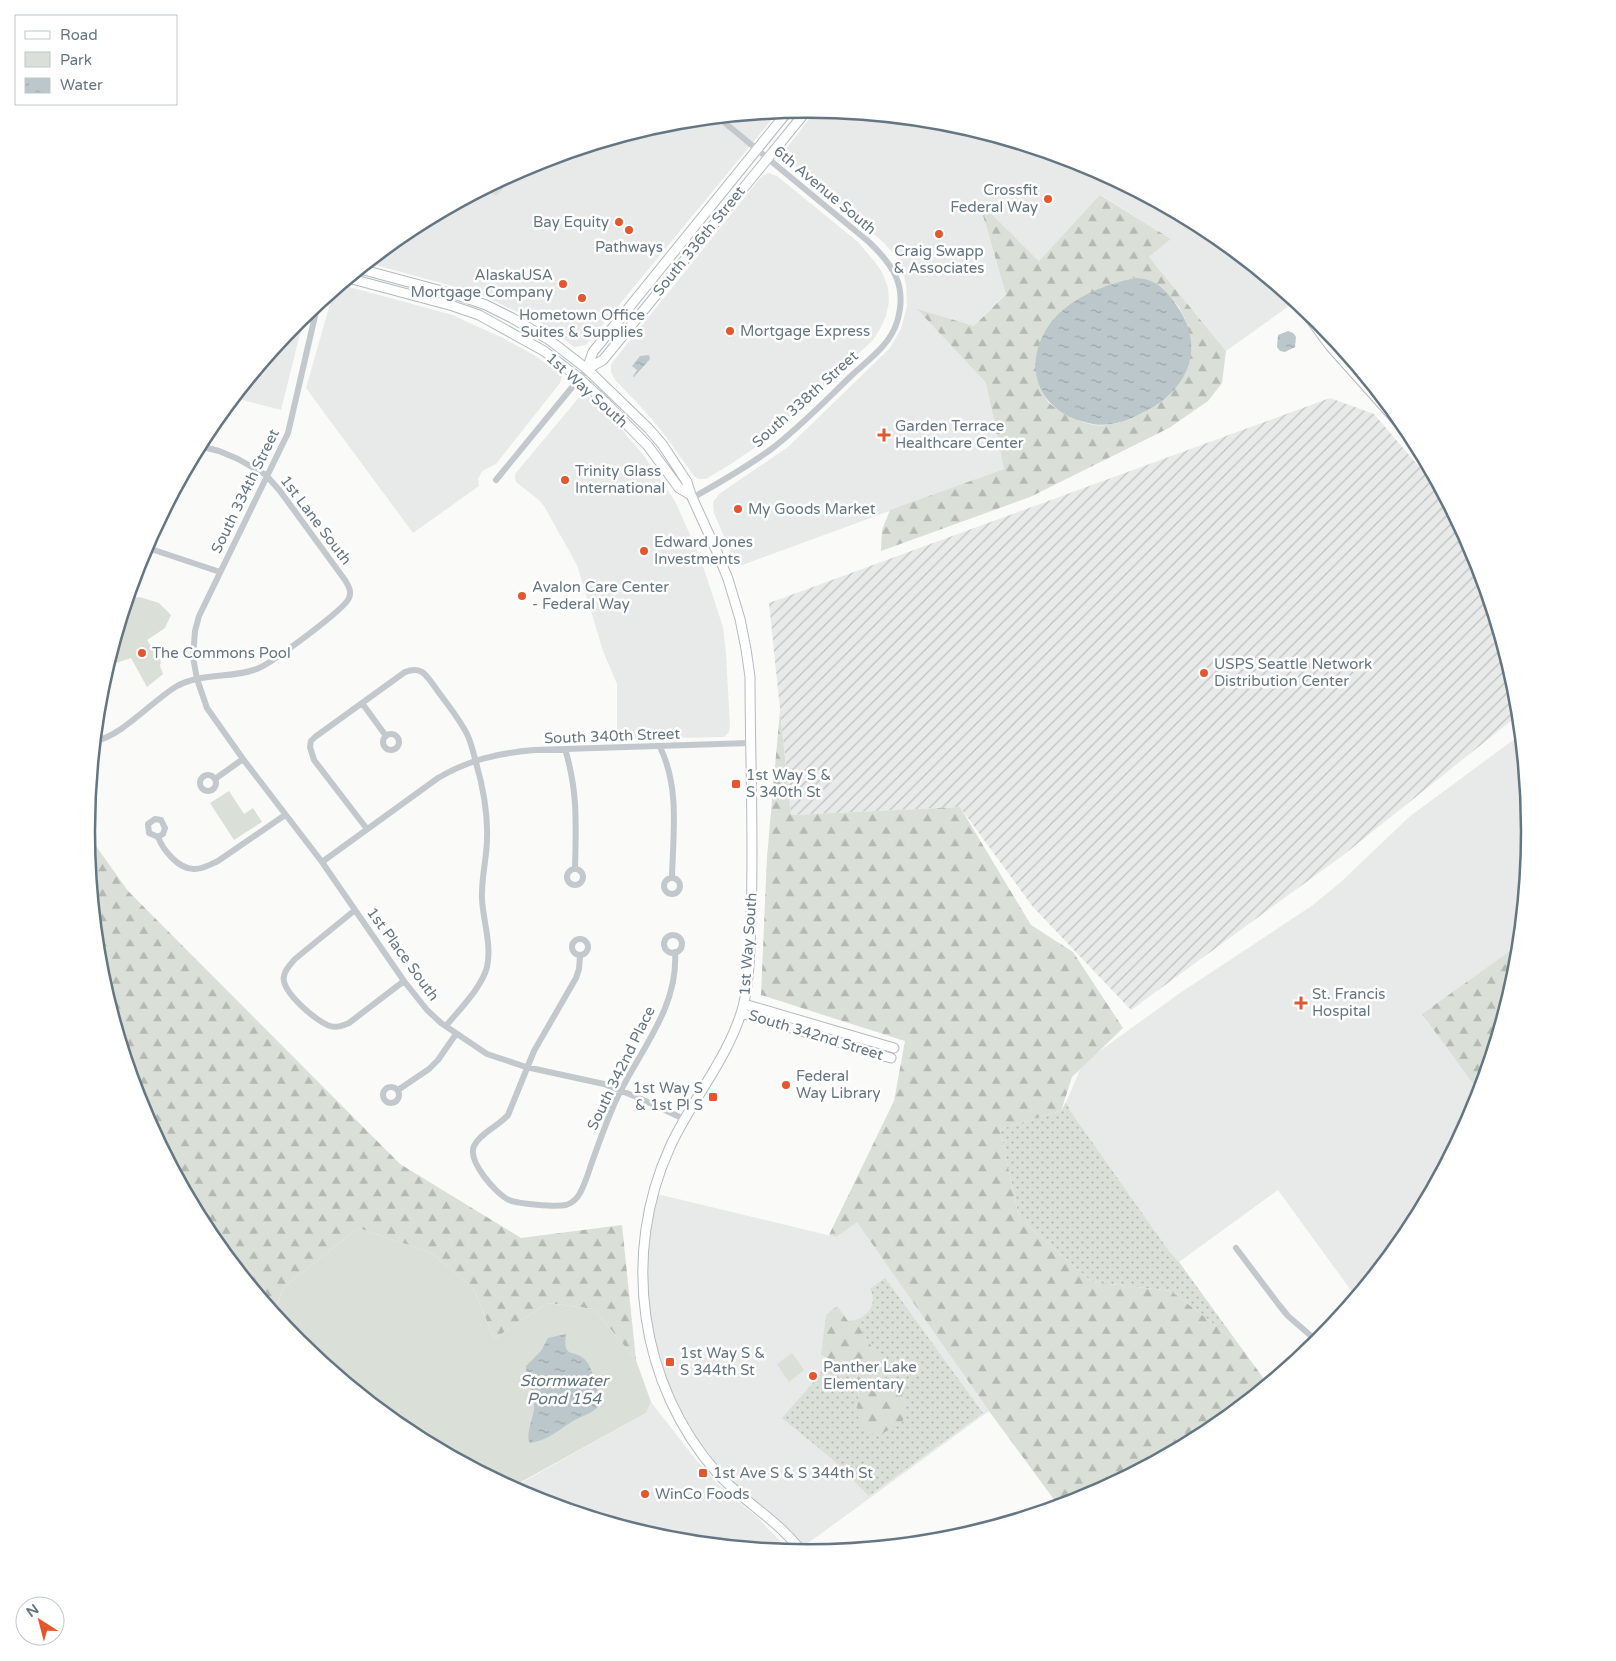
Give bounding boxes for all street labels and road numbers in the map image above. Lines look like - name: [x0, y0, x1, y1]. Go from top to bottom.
- street label: 6th Avenue South: [770, 142, 880, 238]
- street label: South 336th Street: [649, 182, 749, 300]
- street label: South 338th Street: [748, 347, 862, 451]
- street label: 1st Way South: [543, 349, 631, 431]
- street label: South 334th Street: [207, 426, 283, 556]
- street label: 1st Lane South: [277, 472, 355, 568]
- street label: South 340th Street: [544, 725, 681, 747]
- street label: 1st Way South: [735, 892, 761, 996]
- street label: 1st Place South: [363, 904, 443, 1004]
- street label: South 342nd Place: [583, 1003, 659, 1133]
- street label: South 342nd Street: [746, 1006, 886, 1064]

